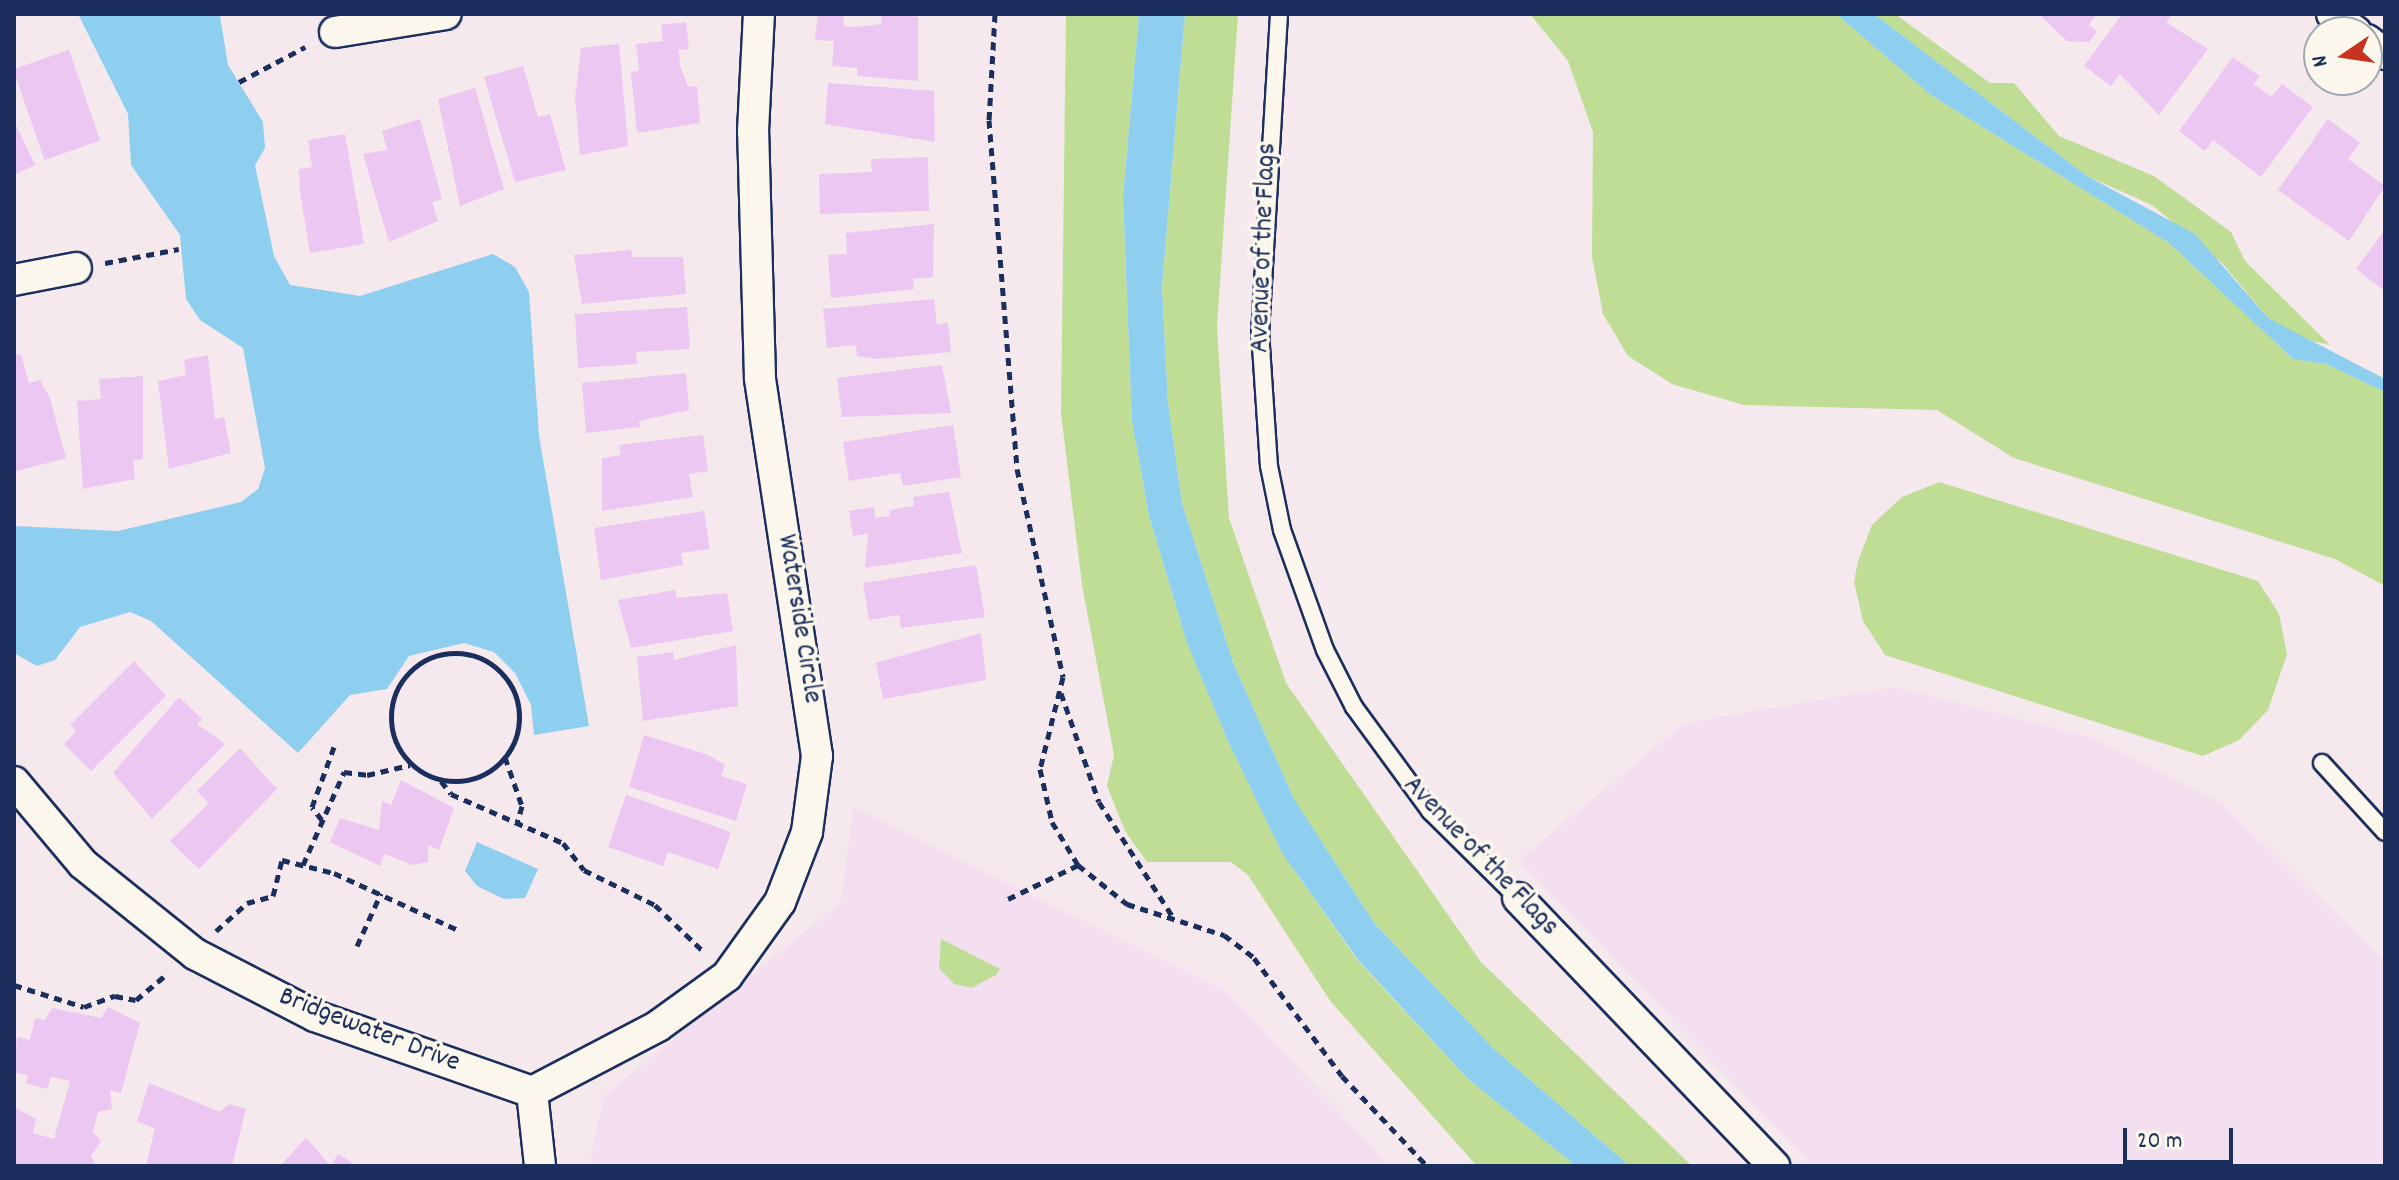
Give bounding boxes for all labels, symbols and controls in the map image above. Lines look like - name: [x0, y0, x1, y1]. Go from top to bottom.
- north arrow: [2303, 16, 2383, 96]
- text: N: [2305, 52, 2337, 70]
- street label: Avenue of the Flags: [1245, 142, 1285, 354]
- street label: Waterside Circle: [768, 532, 828, 706]
- street label: Avenue of the Flags: [1395, 770, 1565, 944]
- street label: Bridgewater Drive: [274, 981, 464, 1081]
- scale bar: [2127, 1112, 2237, 1162]
- text: 20 m: [2137, 1125, 2183, 1159]

